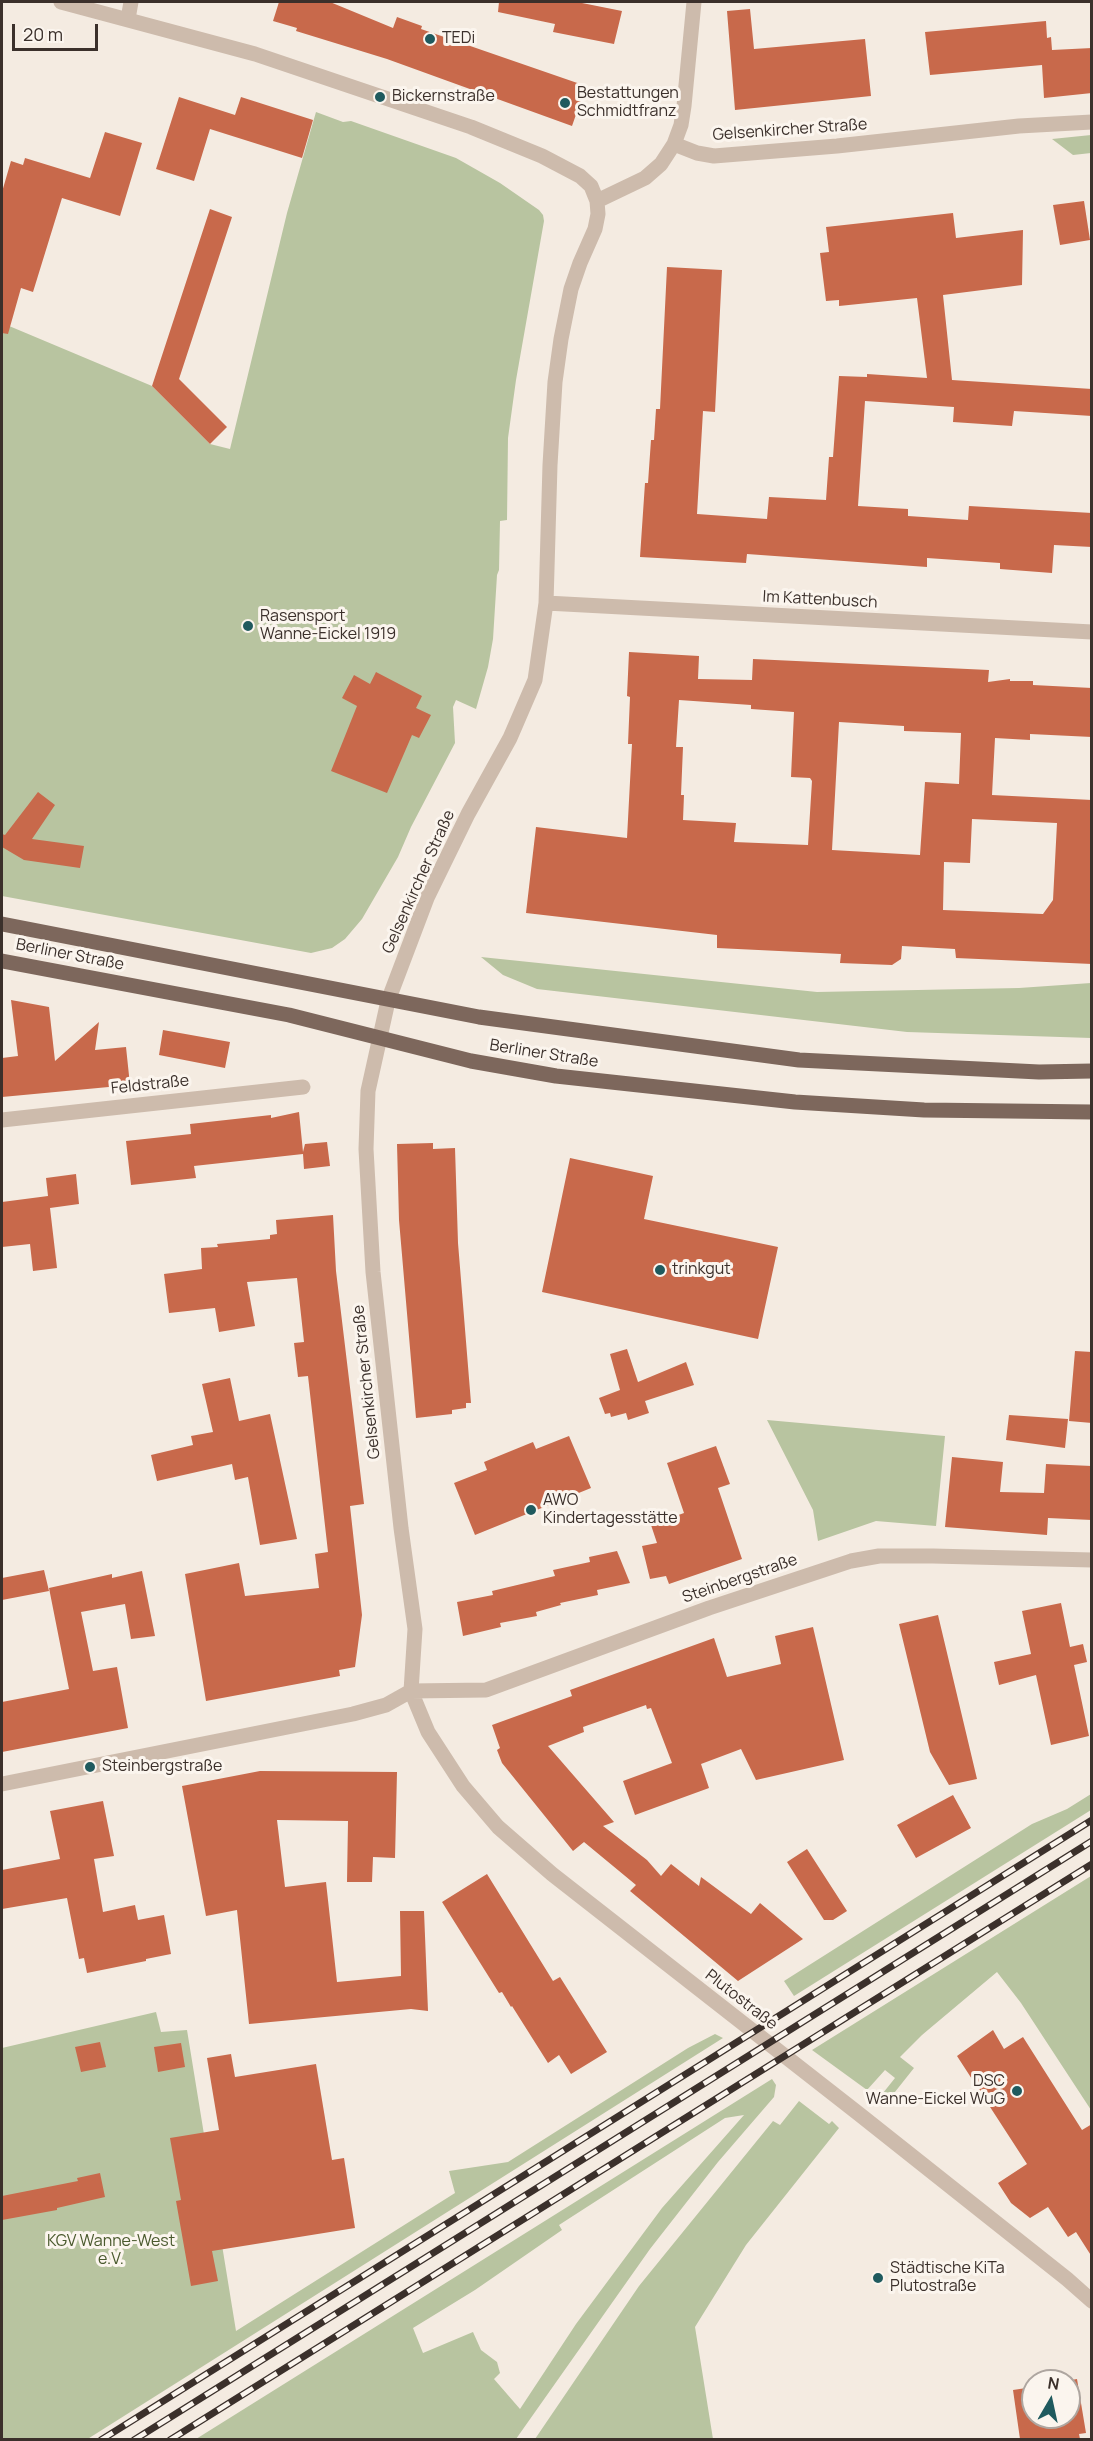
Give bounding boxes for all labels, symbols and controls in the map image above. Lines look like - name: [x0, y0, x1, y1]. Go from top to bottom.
- scale bar: [15, 12, 100, 50]
- text: 20 m: [23, 22, 63, 46]
- place label: TEDi: [442, 29, 475, 49]
- marker: TEDi: [423, 32, 437, 46]
- place label: Bestattungen Schmidtfranz: [577, 84, 679, 122]
- place label: Bickernstraße: [392, 87, 495, 107]
- marker: Bickernstraße: [373, 90, 387, 104]
- marker: Bestattungen Schmidtfranz: [558, 96, 572, 110]
- street label: Gelsenkircher Straße: [712, 115, 868, 145]
- street label: Im Kattenbusch: [762, 587, 878, 613]
- place label: Rasensport Wanne-Eickel 1919: [260, 607, 396, 645]
- marker: Rasensport Wanne-Eickel 1919: [241, 619, 255, 633]
- street label: Gelsenkircher Straße: [379, 807, 459, 957]
- street label: Berliner Straße: [14, 935, 126, 975]
- street label: Berliner Straße: [488, 1036, 600, 1072]
- street label: Feldstraße: [110, 1071, 190, 1099]
- place label: trinkgut: [672, 1260, 731, 1280]
- marker: trinkgut: [653, 1263, 667, 1277]
- street label: Gelsenkircher Straße: [349, 1304, 385, 1460]
- place label: AWO Kindertagesstätte: [543, 1491, 678, 1529]
- marker: AWO Kindertagesstätte: [524, 1503, 538, 1517]
- street label: Steinbergstraße: [680, 1550, 800, 1608]
- place label: Steinbergstraße: [102, 1757, 222, 1777]
- marker: Steinbergstraße: [83, 1760, 97, 1774]
- street label: Plutostraße: [701, 1966, 781, 2034]
- place label: DSC Wanne-Eickel WuG: [866, 2072, 1005, 2110]
- marker: DSC Wanne-Eickel WuG: [1010, 2084, 1024, 2098]
- park label: KGV Wanne-West e.V.: [47, 2232, 175, 2270]
- place label: Städtische KiTa Plutostraße: [890, 2259, 1005, 2297]
- marker: Städtische KiTa Plutostraße: [871, 2271, 885, 2285]
- north arrow: [1021, 2369, 1081, 2429]
- text: N: [1046, 2371, 1061, 2395]

